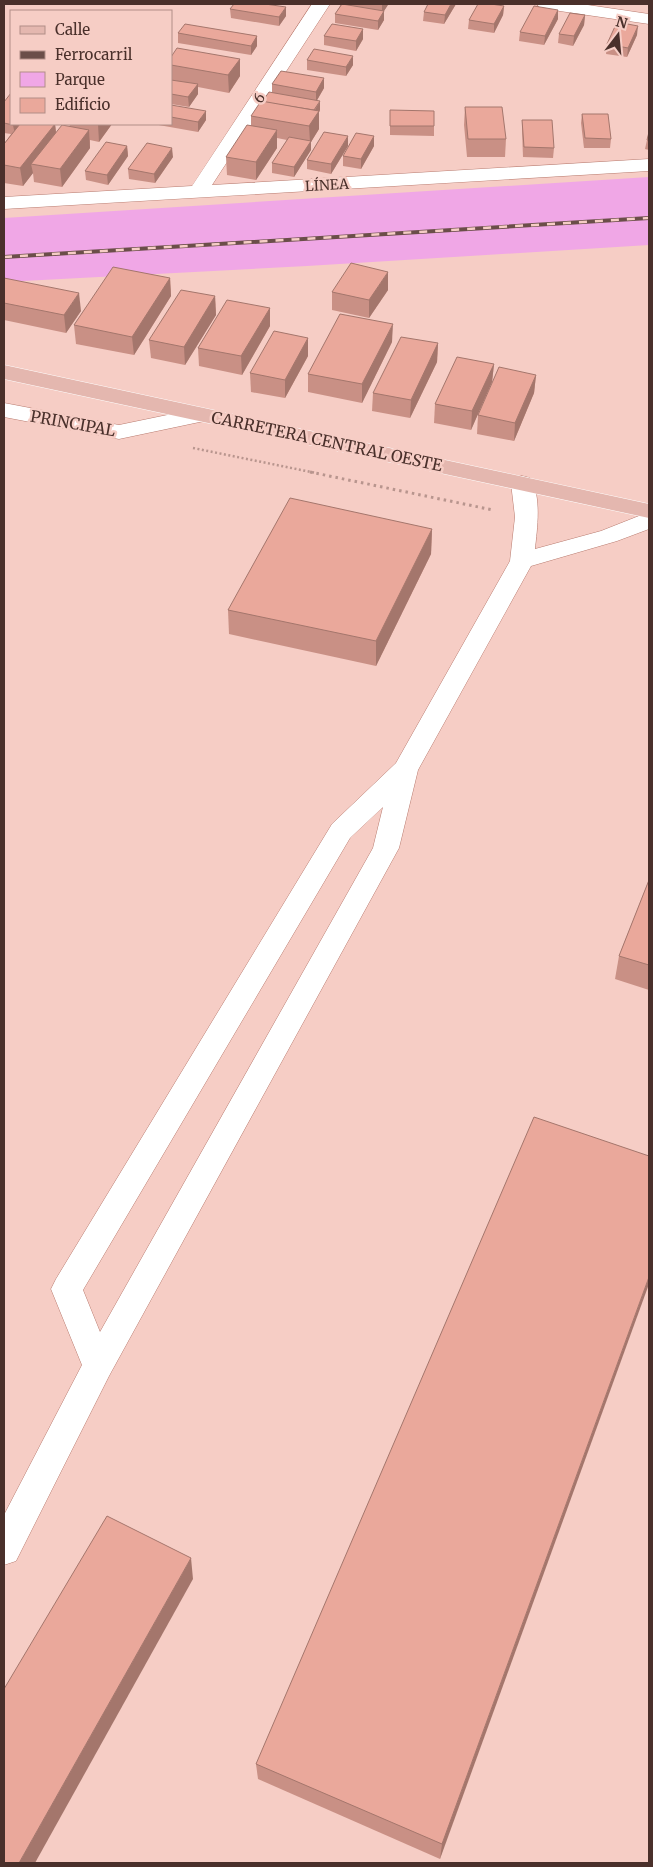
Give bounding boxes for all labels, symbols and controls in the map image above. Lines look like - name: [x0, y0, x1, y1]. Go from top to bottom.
- legend: [10, 10, 172, 125]
- north arrow: [593, 10, 643, 60]
- text: N: [614, 12, 629, 33]
- text: Calle: [55, 20, 90, 39]
- text: Ferrocarril: [55, 45, 133, 64]
- text: Parque: [55, 70, 105, 89]
- street label: 6: [249, 90, 269, 106]
- text: Edificio: [55, 95, 111, 114]
- street label: LÍNEA: [305, 175, 349, 195]
- street label: PRINCIPAL: [29, 406, 117, 440]
- street label: CARRETERA CENTRAL OESTE: [210, 407, 445, 475]

